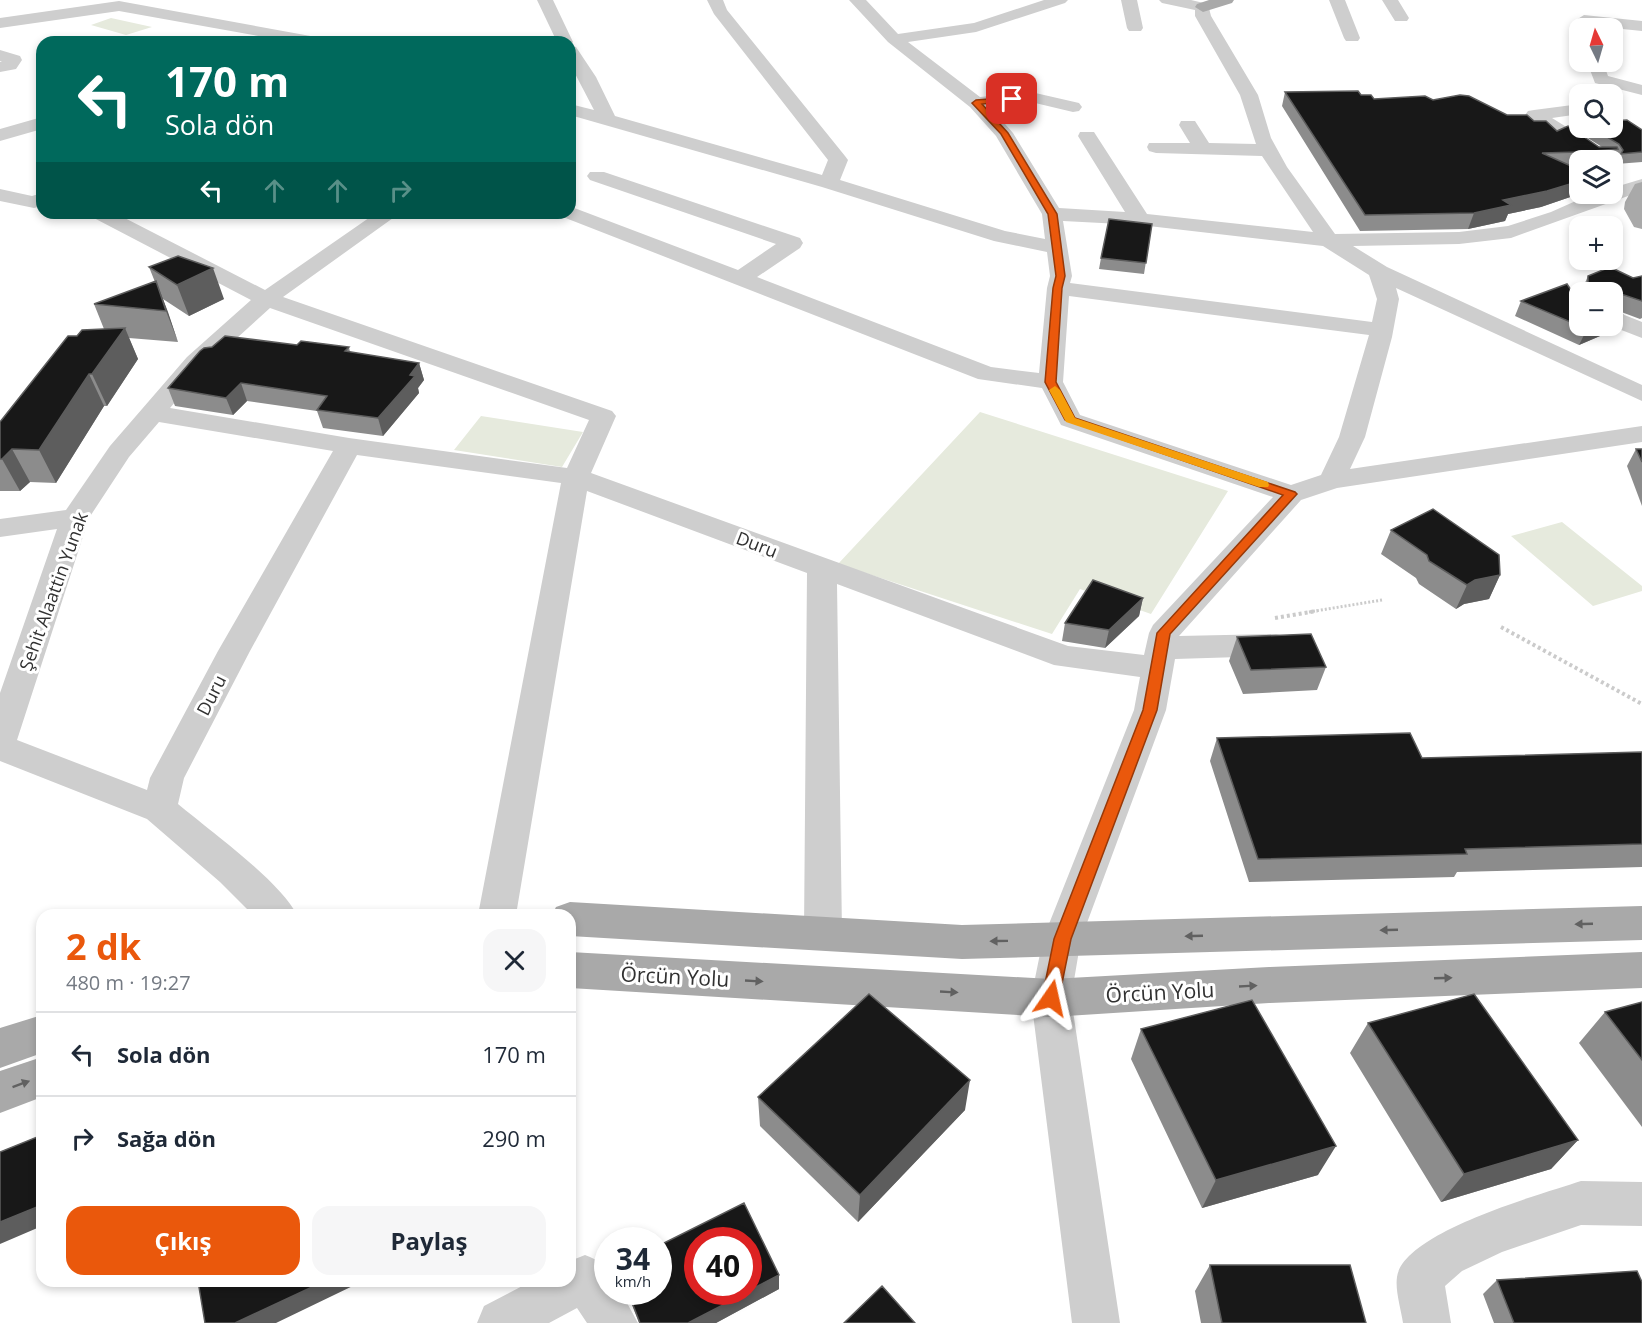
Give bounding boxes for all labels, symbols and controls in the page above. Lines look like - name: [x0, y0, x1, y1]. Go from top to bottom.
- north arrow: [1569, 18, 1623, 72]
- map controls: [1569, 18, 1623, 336]
- text: 170 m: [165, 52, 289, 109]
- icon: left: [66, 60, 144, 138]
- pin: [986, 73, 1037, 124]
- icon: arrive: [995, 82, 1028, 115]
- button: search: [1569, 84, 1623, 138]
- text: Sola dön: [165, 106, 274, 143]
- button: layers: [1569, 150, 1623, 204]
- icon: left: [195, 174, 228, 207]
- icon: ahead: [258, 174, 291, 207]
- icon: ahead: [321, 174, 354, 207]
- icon: right: [384, 174, 417, 207]
- button: +: [1569, 216, 1623, 270]
- button: −: [1569, 282, 1623, 336]
- street label: Şehit Alaattin Yunak: [13, 508, 93, 674]
- street label: Duru: [733, 525, 781, 563]
- street label: Duru: [191, 671, 231, 719]
- one-way arrow: [1574, 920, 1593, 929]
- text: 2 dk: [66, 922, 141, 971]
- one-way arrow: [1379, 925, 1398, 935]
- button: close: [483, 929, 546, 992]
- one-way arrow: [1184, 931, 1203, 940]
- one-way arrow: [989, 936, 1008, 945]
- street label: Örcün Yolu: [620, 959, 730, 993]
- position arrow: [1019, 966, 1083, 1030]
- text: 480 m · 19:27: [66, 969, 191, 996]
- one-way arrow: [1434, 974, 1453, 983]
- street label: Örcün Yolu: [1105, 975, 1215, 1009]
- one-way arrow: [745, 976, 764, 985]
- one-way arrow: [1239, 982, 1258, 991]
- one-way arrow: [939, 987, 958, 997]
- icon: left: [66, 1038, 99, 1071]
- text: Sola dön: [117, 1039, 210, 1069]
- text: 170 m: [482, 1039, 546, 1069]
- one-way arrow: [12, 1079, 30, 1089]
- icon: right: [66, 1122, 99, 1155]
- text: Sağa dön: [117, 1123, 216, 1153]
- text: 290 m: [482, 1123, 546, 1153]
- button: Çıkış: [66, 1206, 300, 1275]
- button: Paylaş: [312, 1206, 546, 1275]
- speed limit sign: 40: [684, 1227, 762, 1305]
- text: 34: [616, 1238, 650, 1279]
- text: km/h: [615, 1271, 651, 1291]

